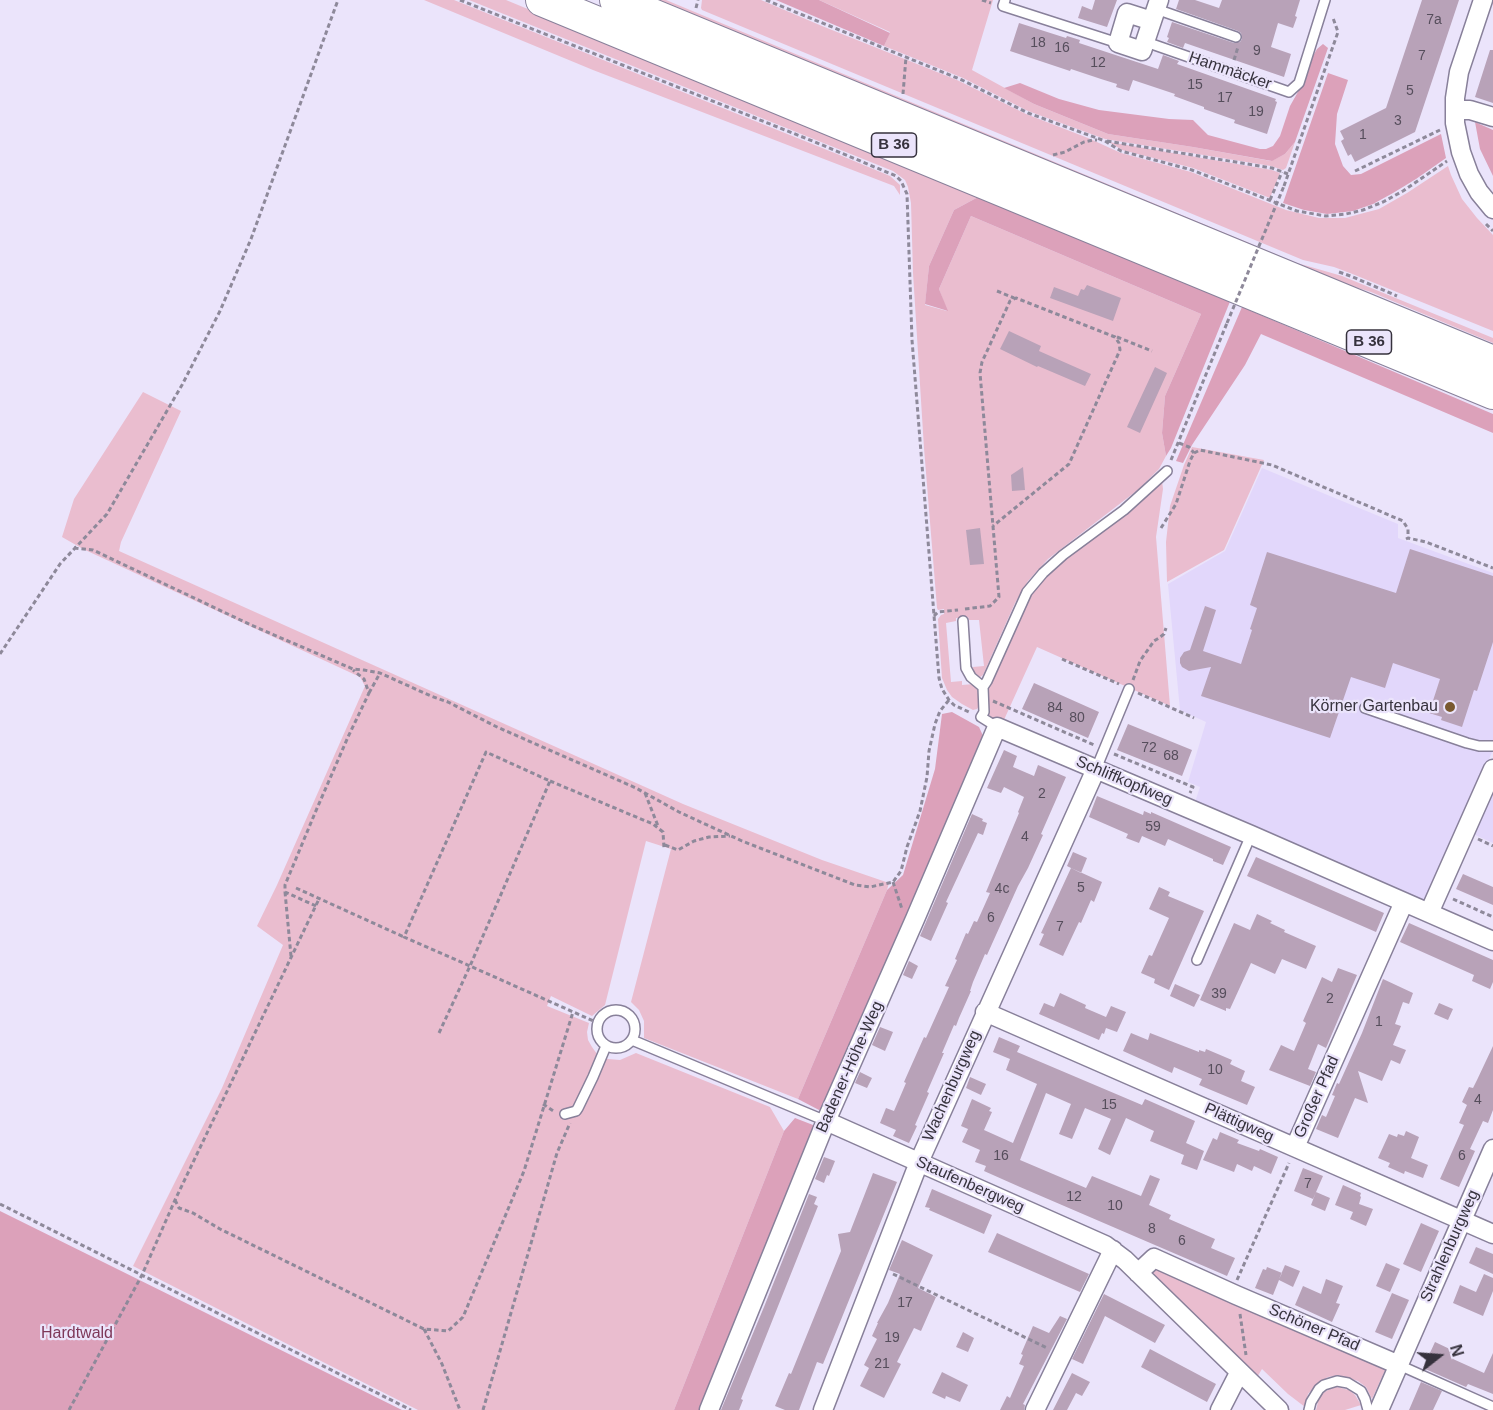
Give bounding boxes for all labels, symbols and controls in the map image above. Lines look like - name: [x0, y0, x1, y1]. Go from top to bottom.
- house number: 7a: [1426, 12, 1442, 28]
- house number: 18: [1030, 35, 1046, 51]
- house number: 16: [1054, 40, 1070, 56]
- house number: 9: [1253, 43, 1261, 59]
- street label: Hammäcker: [1186, 48, 1274, 94]
- house number: 7: [1418, 48, 1426, 64]
- house number: 12: [1090, 55, 1106, 71]
- house number: 15: [1187, 77, 1203, 93]
- house number: 5: [1406, 83, 1414, 99]
- house number: 17: [1217, 90, 1233, 106]
- house number: 19: [1248, 104, 1264, 120]
- house number: 3: [1394, 113, 1402, 129]
- house number: 1: [1359, 127, 1367, 143]
- road number: B 36: [872, 133, 916, 157]
- road number: B 36: [1346, 330, 1392, 354]
- place label: Körner Gartenbau: [1310, 697, 1438, 717]
- house number: 84: [1047, 700, 1063, 716]
- marker: Körner Gartenbau: [1443, 700, 1457, 714]
- house number: 80: [1069, 710, 1085, 726]
- house number: 72: [1141, 740, 1157, 756]
- house number: 68: [1163, 748, 1179, 764]
- street label: Schliffkopfweg: [1073, 752, 1175, 810]
- house number: 2: [1038, 786, 1046, 802]
- house number: 59: [1145, 819, 1161, 835]
- house number: 4: [1021, 829, 1029, 845]
- house number: 5: [1077, 880, 1085, 896]
- house number: 4c: [995, 881, 1009, 897]
- house number: 6: [987, 910, 995, 926]
- house number: 7: [1056, 919, 1064, 935]
- house number: 39: [1211, 986, 1227, 1002]
- house number: 2: [1326, 991, 1334, 1007]
- street label: Badener-Höhe-Weg: [812, 998, 888, 1136]
- house number: 1: [1375, 1014, 1383, 1030]
- street label: Wachenburgweg: [919, 1028, 985, 1144]
- street label: Großer Pfad: [1290, 1053, 1344, 1141]
- house number: 10: [1207, 1062, 1223, 1078]
- house number: 4: [1474, 1092, 1482, 1108]
- house number: 15: [1101, 1097, 1117, 1113]
- street label: Plättigweg: [1201, 1099, 1277, 1147]
- house number: 16: [993, 1148, 1009, 1164]
- house number: 6: [1458, 1148, 1466, 1164]
- street label: Staufenbergweg: [913, 1153, 1027, 1217]
- house number: 7: [1304, 1176, 1312, 1192]
- street label: Strahlenburgweg: [1417, 1187, 1483, 1305]
- house number: 12: [1066, 1189, 1082, 1205]
- house number: 10: [1107, 1198, 1123, 1214]
- house number: 8: [1148, 1221, 1156, 1237]
- house number: 6: [1178, 1233, 1186, 1249]
- house number: 17: [897, 1295, 913, 1311]
- street label: Schöner Pfad: [1266, 1300, 1362, 1356]
- park label: Hardtwald: [41, 1324, 113, 1344]
- north arrow: [1409, 1326, 1469, 1386]
- house number: 19: [884, 1330, 900, 1346]
- text: N: [1447, 1343, 1467, 1359]
- house number: 21: [874, 1356, 890, 1372]

